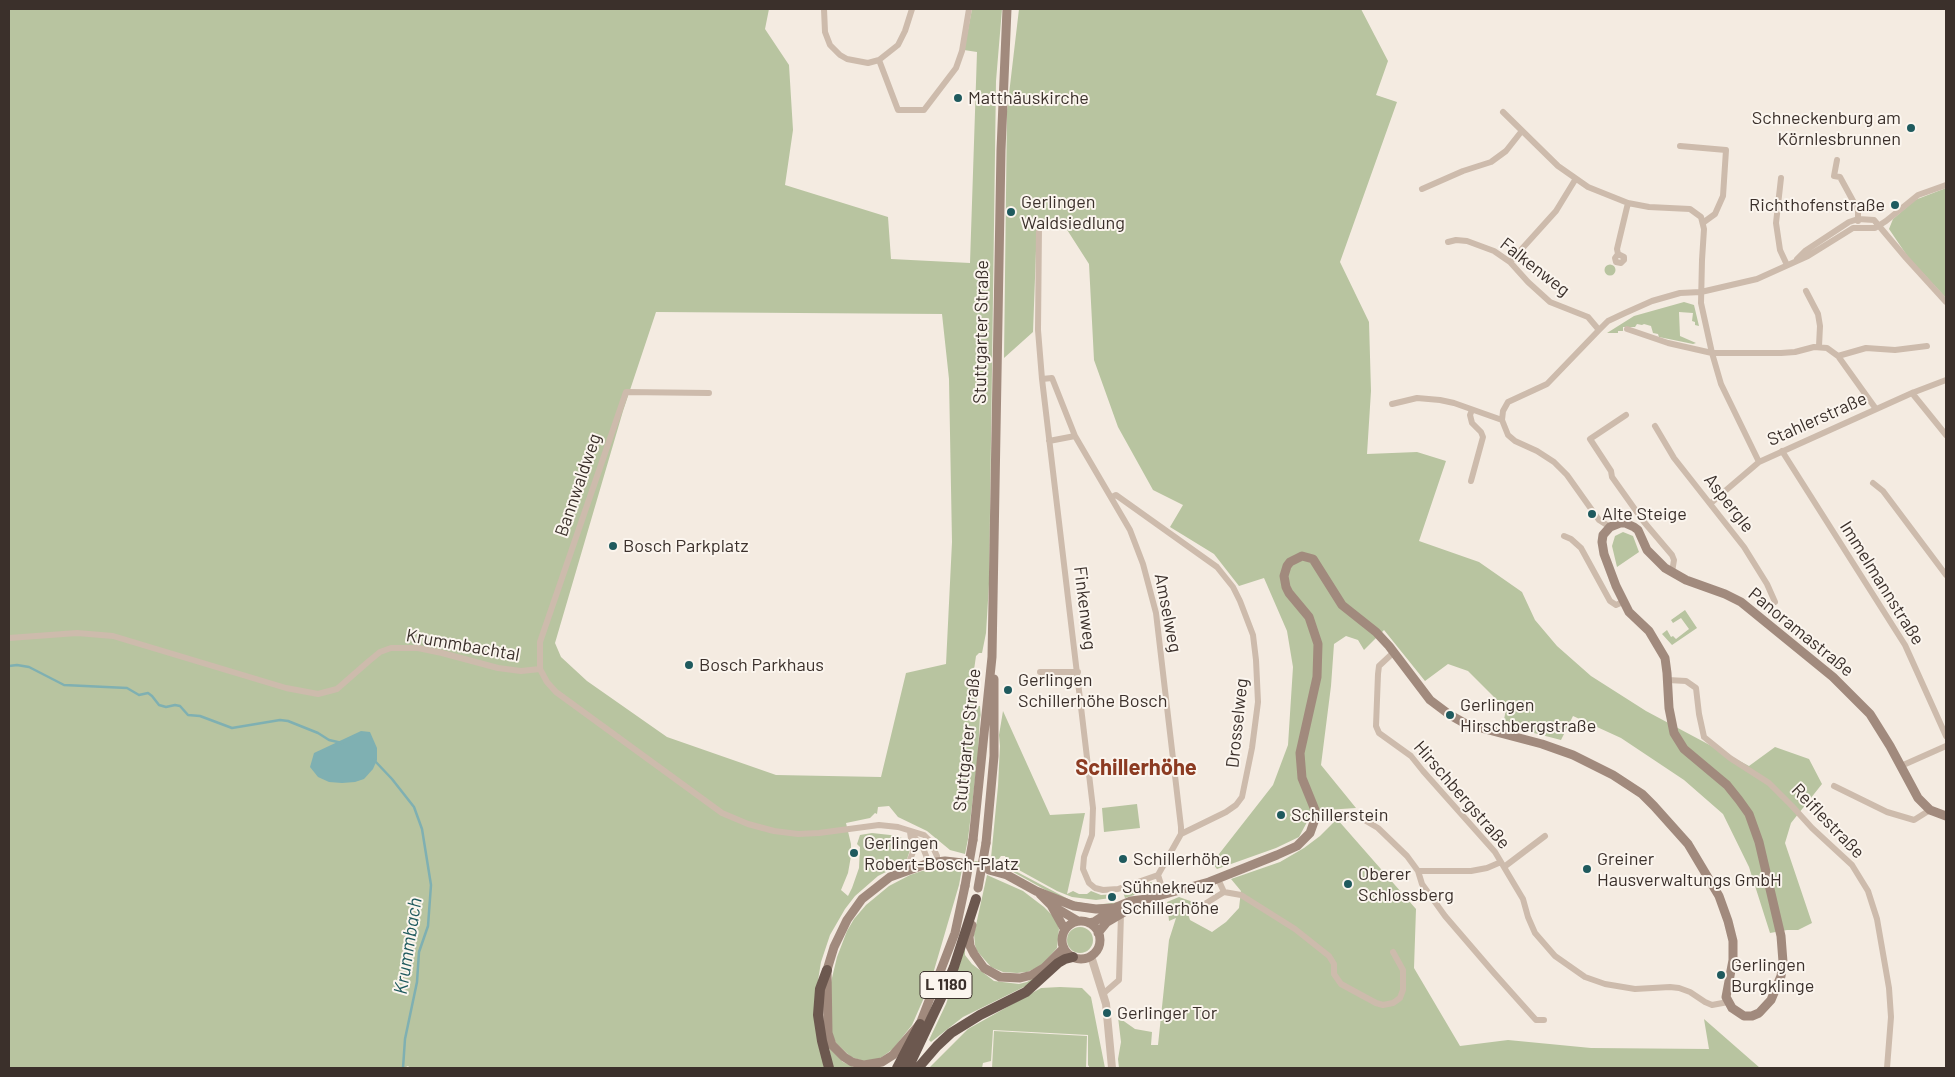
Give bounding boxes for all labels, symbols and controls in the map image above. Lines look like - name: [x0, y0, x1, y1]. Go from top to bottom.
- place label: Matthäuskirche: [968, 87, 1089, 109]
- marker: Matthäuskirche: [952, 92, 964, 104]
- place label: Schneckenburg am Körnlesbrunnen: [1752, 107, 1901, 150]
- marker: Schneckenburg am Körnlesbrunnen: [1905, 122, 1917, 134]
- place label: Gerlingen Waldsiedlung: [1021, 191, 1125, 233]
- place label: Richthofenstraße: [1749, 194, 1885, 216]
- marker: Richthofenstraße: [1889, 199, 1901, 211]
- marker: Gerlingen Waldsiedlung: [1005, 206, 1017, 218]
- street label: Falkenweg: [1496, 233, 1574, 301]
- street label: Stuttgarter Straße: [969, 260, 993, 404]
- street label: Stahlerstraße: [1764, 387, 1870, 451]
- street label: Bannwaldweg: [550, 431, 606, 539]
- street label: Aspergle: [1699, 469, 1759, 537]
- place label: Alte Steige: [1602, 503, 1687, 525]
- marker: Alte Steige: [1586, 508, 1598, 520]
- street label: Immelmannstraße: [1835, 517, 1929, 649]
- place label: Bosch Parkplatz: [623, 535, 749, 557]
- marker: Bosch Parkplatz: [607, 540, 619, 552]
- street label: Finkenweg: [1069, 565, 1101, 651]
- street label: Amselweg: [1150, 572, 1186, 654]
- street label: Panoramastraße: [1744, 583, 1858, 681]
- street label: Krummbachtal: [405, 624, 521, 666]
- place label: Bosch Parkhaus: [699, 654, 824, 676]
- marker: Bosch Parkhaus: [683, 659, 695, 671]
- street label: Stuttgarter Straße: [949, 667, 985, 813]
- place label: Gerlingen Schillerhöhe Bosch: [1018, 669, 1167, 712]
- street label: Drosselweg: [1222, 677, 1252, 769]
- marker: Gerlingen Schillerhöhe Bosch: [1002, 684, 1014, 696]
- place label: Gerlingen Hirschbergstraße: [1460, 694, 1596, 736]
- marker: Gerlingen Hirschbergstraße: [1444, 709, 1456, 721]
- street label: Hirschbergstraße: [1409, 737, 1515, 853]
- district label: Schillerhöhe: [1075, 755, 1197, 781]
- street label: Reiflestraße: [1787, 779, 1869, 863]
- place label: Schillerstein: [1291, 804, 1388, 826]
- marker: Schillerstein: [1275, 809, 1287, 821]
- place label: Gerlingen Robert-Bosch-Platz: [864, 832, 1019, 874]
- marker: Gerlingen Robert-Bosch-Platz: [848, 847, 860, 859]
- place label: Schillerhöhe: [1133, 848, 1230, 870]
- place label: Greiner Hausverwaltungs GmbH: [1597, 848, 1782, 891]
- marker: Schillerhöhe: [1117, 853, 1129, 865]
- place label: Oberer Schlossberg: [1358, 863, 1454, 906]
- marker: Greiner Hausverwaltungs GmbH: [1581, 863, 1593, 875]
- place label: Sühnekreuz Schillerhöhe: [1122, 876, 1219, 919]
- marker: Oberer Schlossberg: [1342, 878, 1354, 890]
- marker: Sühnekreuz Schillerhöhe: [1106, 891, 1118, 903]
- water label: Krummbach: [389, 896, 427, 996]
- place label: Gerlingen Burgklinge: [1731, 954, 1814, 996]
- marker: Gerlingen Burgklinge: [1715, 969, 1727, 981]
- road number: L 1180: [920, 972, 972, 998]
- place label: Gerlinger Tor: [1117, 1002, 1217, 1024]
- marker: Gerlinger Tor: [1101, 1007, 1113, 1019]

